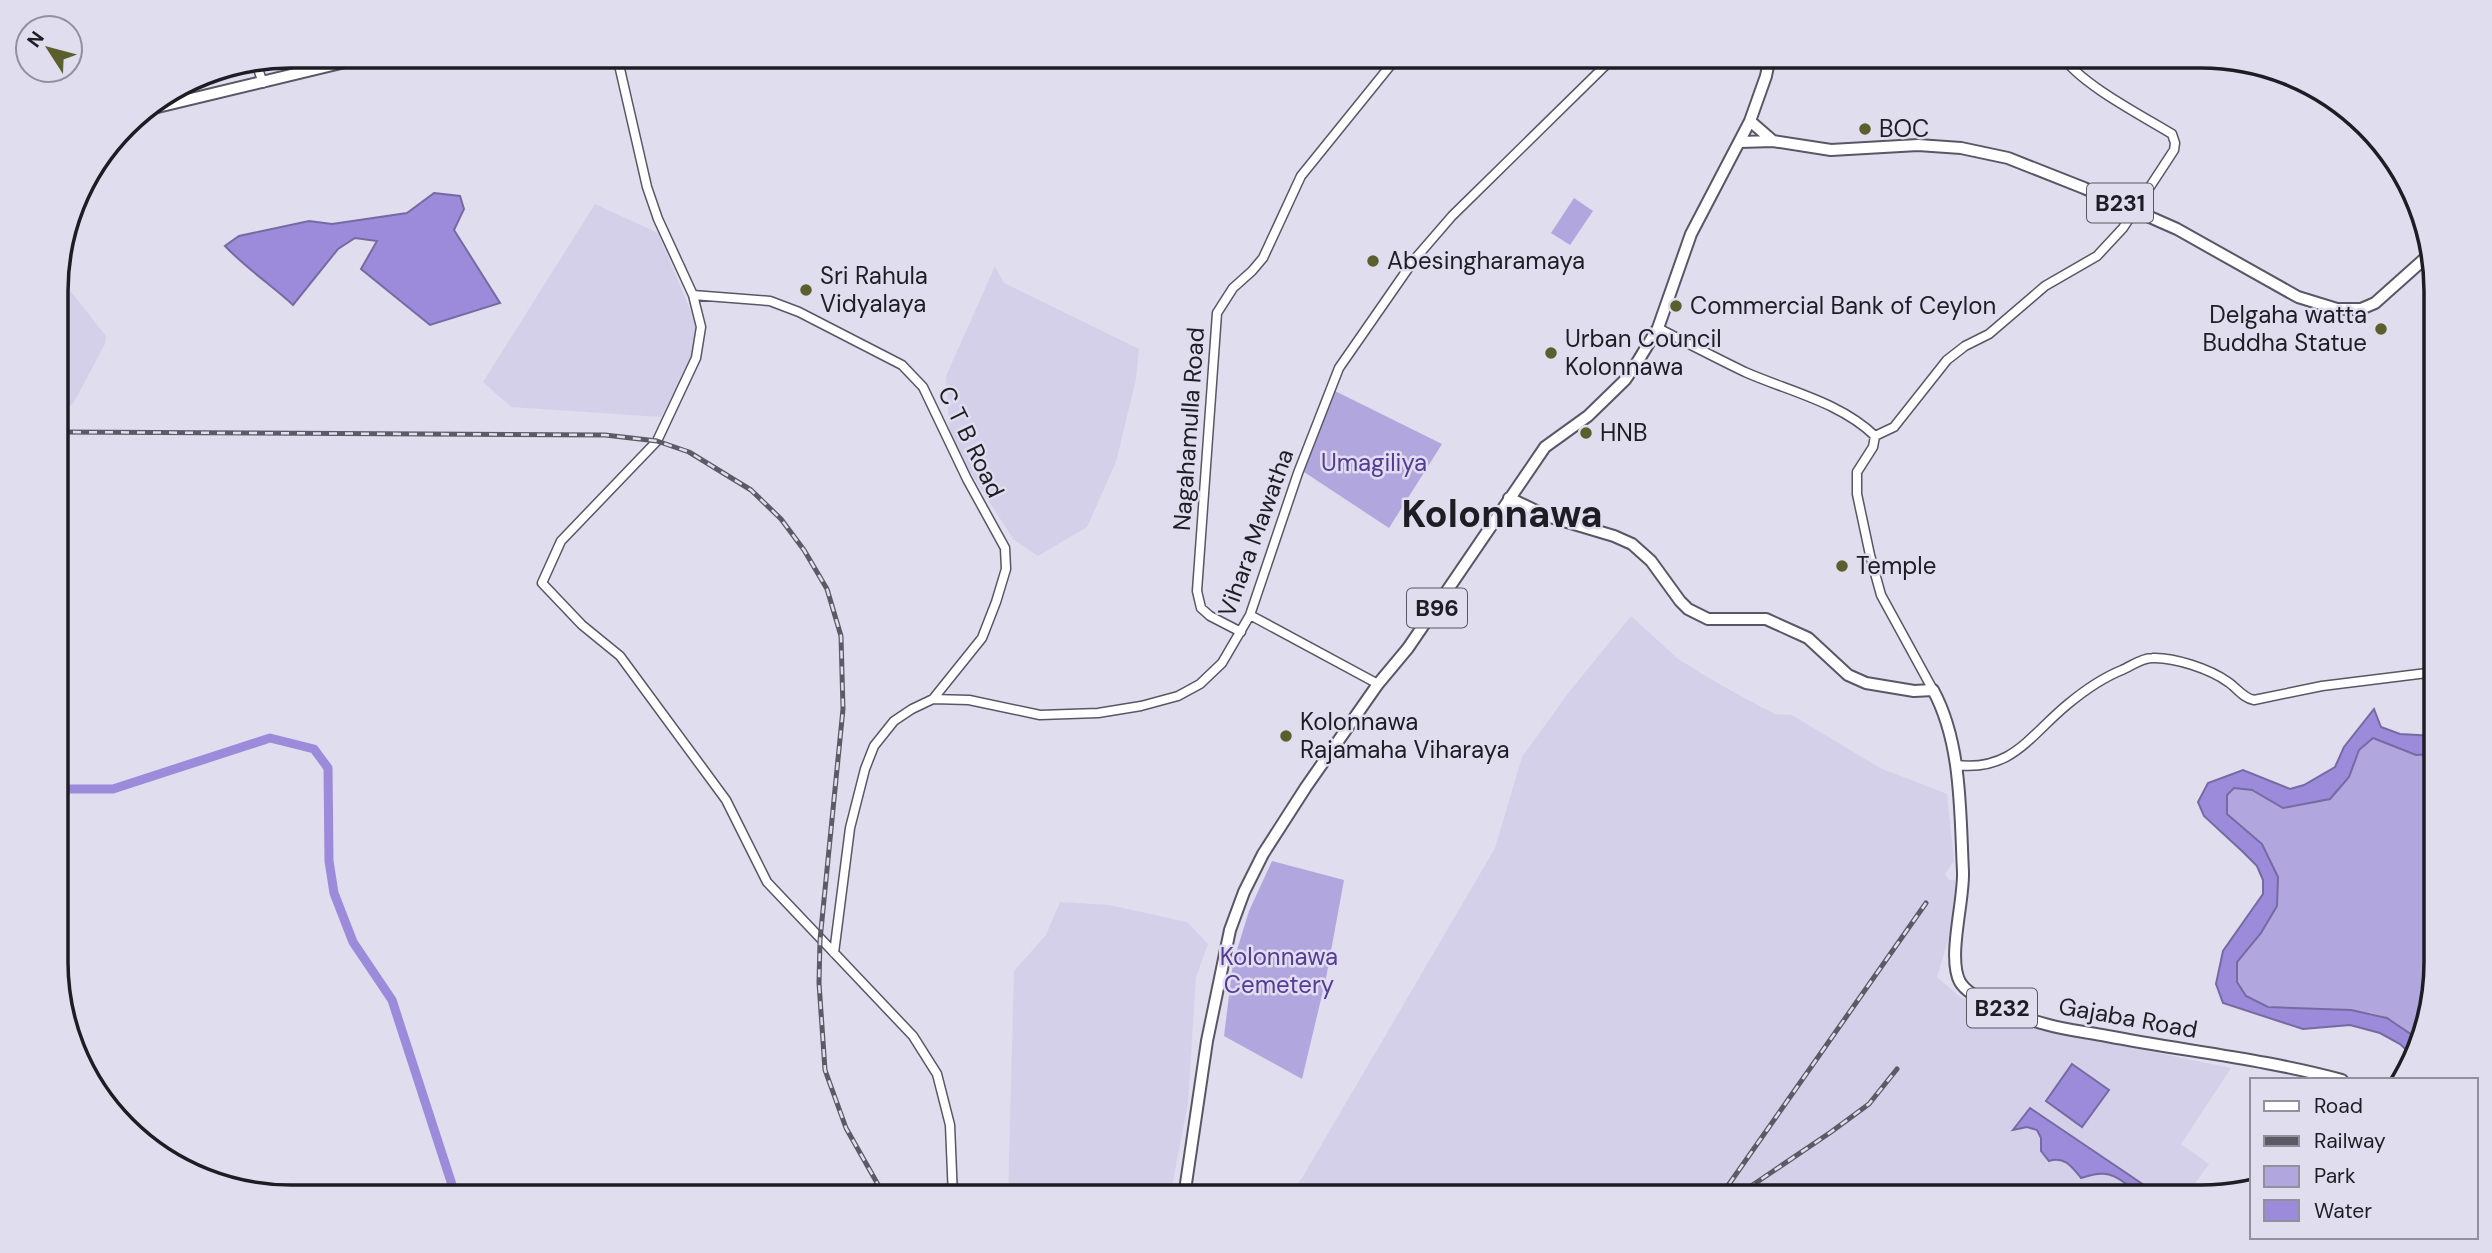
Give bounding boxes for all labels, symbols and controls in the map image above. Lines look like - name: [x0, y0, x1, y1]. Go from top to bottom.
- north arrow: [14, 14, 84, 84]
- text: N: [21, 26, 50, 52]
- place label: BOC: [1879, 113, 1929, 144]
- marker: BOC: [1857, 121, 1873, 137]
- road number: B231: [2087, 184, 2153, 222]
- place label: Abesingharamaya: [1387, 245, 1585, 276]
- marker: Abesingharamaya: [1365, 253, 1381, 269]
- place label: Sri Rahula Vidyalaya: [820, 260, 928, 319]
- marker: Sri Rahula Vidyalaya: [798, 282, 814, 298]
- place label: Commercial Bank of Ceylon: [1690, 290, 1996, 321]
- marker: Commercial Bank of Ceylon: [1668, 298, 1684, 314]
- place label: Delgaha watta Buddha Statue: [2203, 299, 2367, 358]
- marker: Delgaha watta Buddha Statue: [2373, 321, 2389, 337]
- place label: Urban Council Kolonnawa: [1565, 323, 1722, 382]
- street label: Nagahamulla Road: [1166, 326, 1211, 532]
- marker: Urban Council Kolonnawa: [1543, 345, 1559, 361]
- street label: C T B Road: [931, 381, 1012, 503]
- place label: HNB: [1600, 417, 1647, 448]
- marker: HNB: [1578, 425, 1594, 441]
- street label: Vihara Mawatha: [1211, 444, 1300, 621]
- park label: Umagiliya: [1321, 447, 1427, 478]
- district label: Kolonnawa: [1401, 489, 1603, 539]
- place label: Temple: [1856, 550, 1936, 581]
- marker: Temple: [1834, 558, 1850, 574]
- road number: B96: [1407, 588, 1467, 628]
- place label: Kolonnawa Rajamaha Viharaya: [1300, 706, 1509, 765]
- marker: Kolonnawa Rajamaha Viharaya: [1278, 728, 1294, 744]
- park label: Kolonnawa Cemetery: [1220, 941, 1338, 1000]
- road number: B232: [1967, 988, 2037, 1028]
- street label: Gajaba Road: [2056, 990, 2200, 1045]
- legend: [2250, 1078, 2478, 1239]
- text: Road: [2314, 1092, 2363, 1120]
- text: Railway: [2314, 1127, 2386, 1155]
- text: Park: [2314, 1162, 2356, 1190]
- text: Water: [2314, 1197, 2372, 1225]

